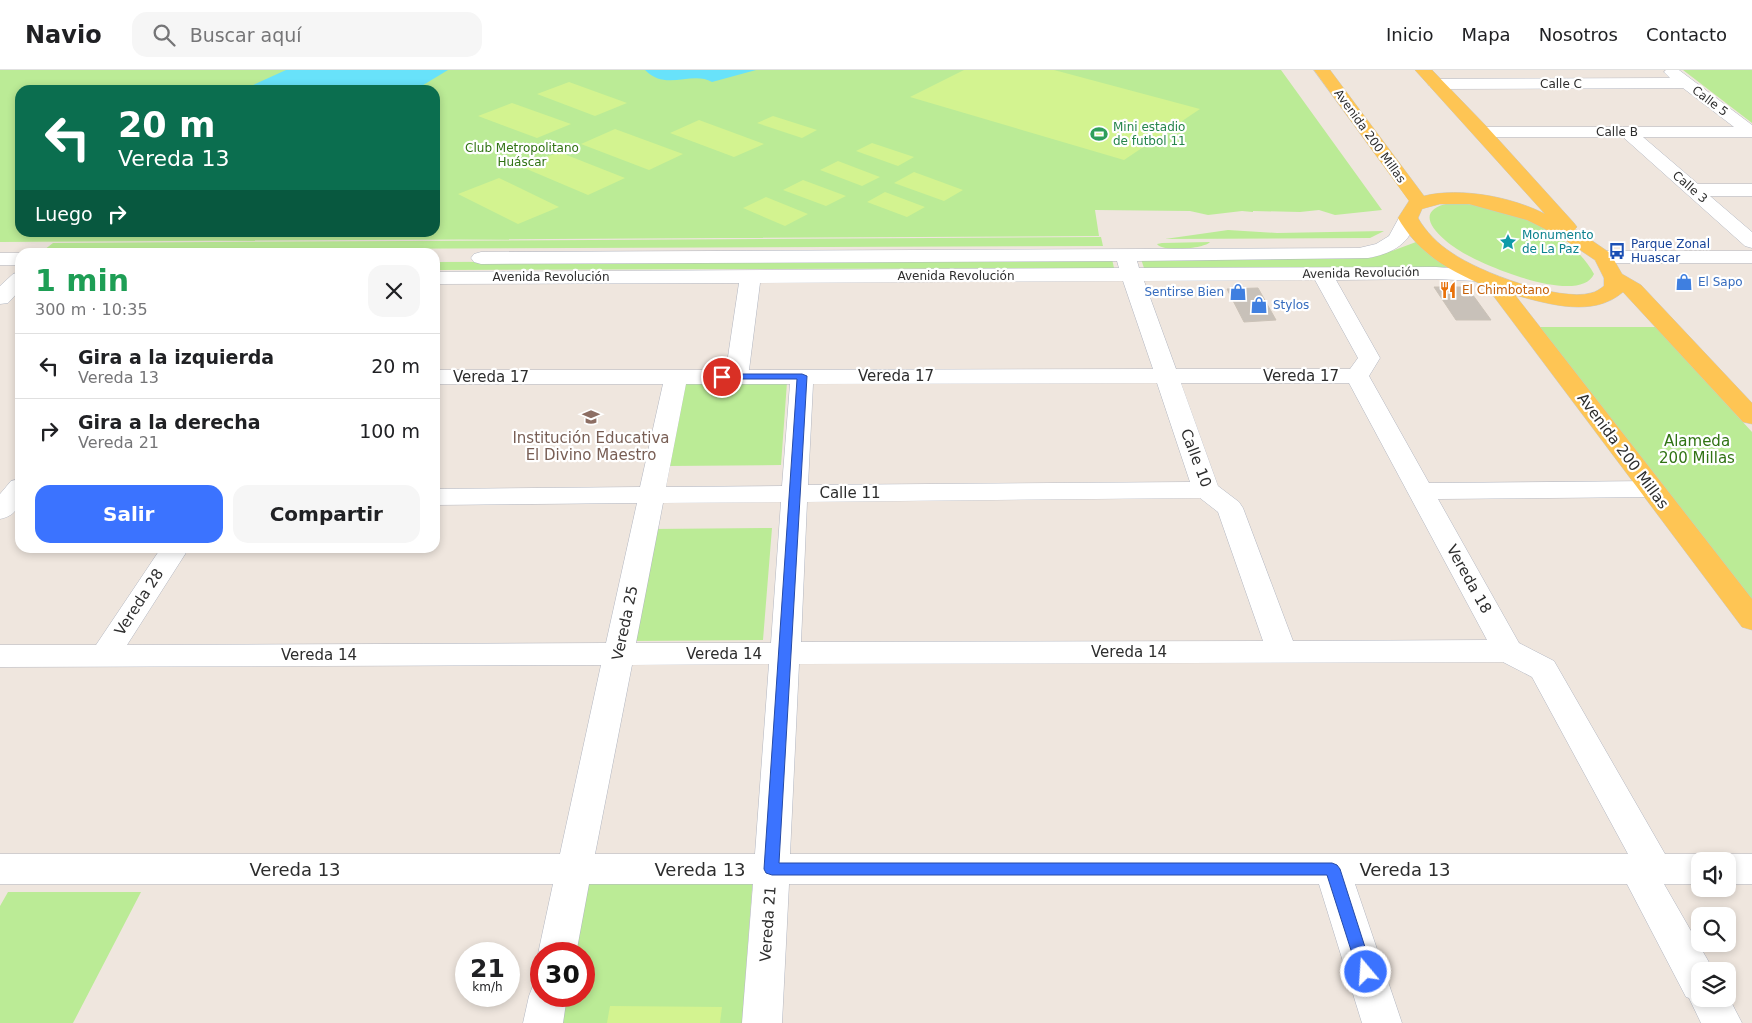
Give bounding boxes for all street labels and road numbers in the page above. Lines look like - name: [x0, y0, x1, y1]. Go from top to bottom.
- street label: Calle C: [1540, 77, 1582, 91]
- street label: Calle 5: [1689, 83, 1731, 119]
- street label: Avenida 200 Millas: [1331, 86, 1409, 186]
- street label: Calle B: [1596, 125, 1638, 139]
- street label: Calle 3: [1670, 168, 1710, 206]
- street label: Avenida Revolución: [1302, 265, 1420, 281]
- street label: Avenida Revolución: [897, 269, 1015, 283]
- street label: Avenida Revolución: [492, 270, 610, 284]
- street label: Vereda 17: [858, 367, 934, 385]
- street label: Vereda 17: [1263, 367, 1339, 385]
- street label: Vereda 17: [453, 368, 529, 386]
- street label: Avenida 200 Millas: [1574, 389, 1673, 513]
- street label: Calle 10: [1177, 426, 1215, 490]
- street label: Calle 11: [819, 484, 881, 502]
- street label: Vereda 18: [1443, 541, 1495, 617]
- street label: Vereda 28: [111, 565, 167, 639]
- street label: Vereda 25: [608, 584, 642, 662]
- street label: Vereda 14: [1091, 643, 1167, 661]
- street label: Vereda 14: [686, 645, 762, 663]
- street label: Vereda 14: [281, 646, 357, 664]
- street label: Vereda 13: [249, 859, 341, 880]
- street label: Vereda 13: [654, 859, 746, 880]
- street label: Vereda 13: [1359, 859, 1451, 880]
- street label: Vereda 21: [756, 885, 780, 963]

